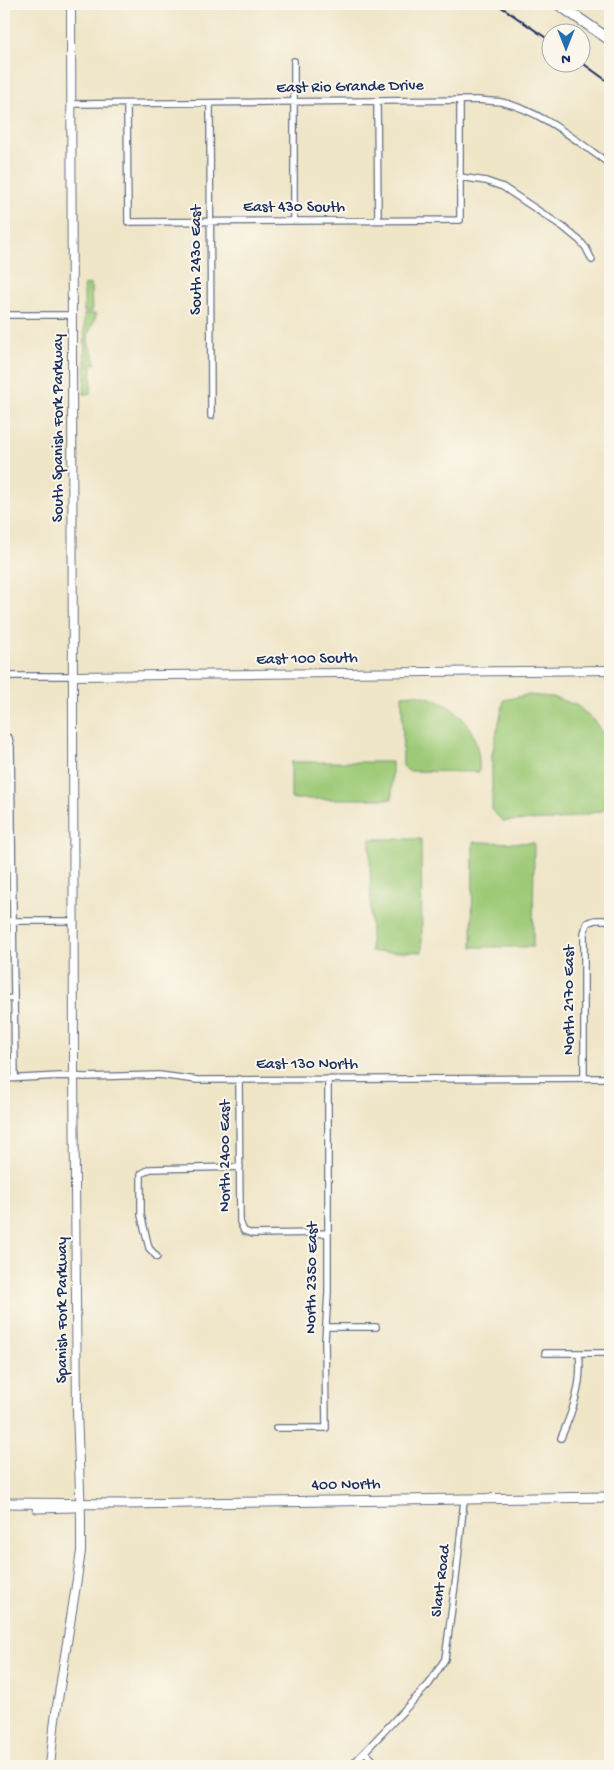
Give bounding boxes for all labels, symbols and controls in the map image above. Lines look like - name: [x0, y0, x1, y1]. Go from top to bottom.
- north arrow: [542, 22, 592, 72]
- text: N: [561, 50, 571, 67]
- street label: East Rio Grande Drive: [276, 77, 425, 99]
- street label: East 430 South: [243, 199, 345, 218]
- street label: South 2430 East: [188, 204, 207, 315]
- street label: South Spanish Fork Parkway: [50, 334, 69, 522]
- street label: East 100 South: [256, 650, 358, 670]
- street label: North 2170 East: [561, 943, 580, 1055]
- street label: East 130 North: [256, 1056, 359, 1075]
- street label: North 2400 East: [217, 1099, 236, 1212]
- street label: North 2350 East: [303, 1220, 324, 1334]
- street label: Spanish Fork Parkway: [54, 1237, 73, 1383]
- street label: 400 North: [311, 1476, 381, 1496]
- street label: Slant Road: [428, 1542, 456, 1618]

